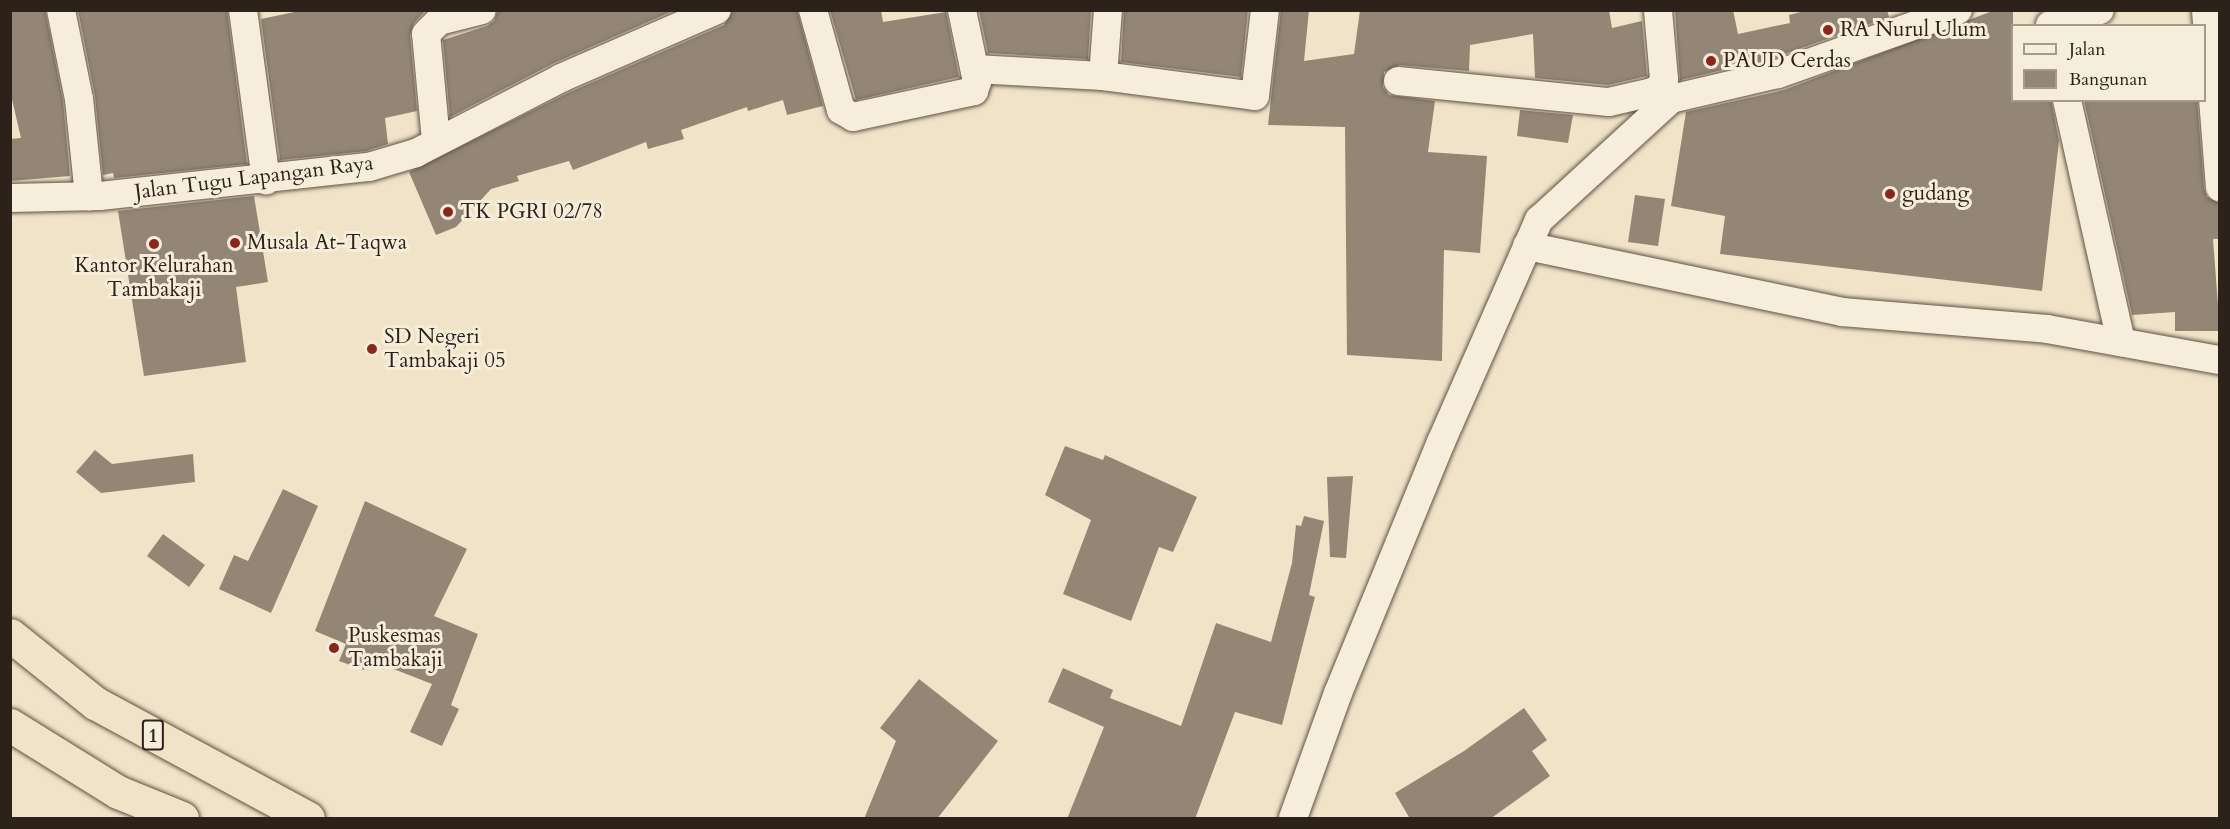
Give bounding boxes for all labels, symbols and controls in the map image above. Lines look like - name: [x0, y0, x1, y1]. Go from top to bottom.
- place label: RA Nurul Ulum: [1840, 17, 1987, 43]
- marker: RA Nurul Ulum: [1821, 23, 1835, 37]
- legend: [2011, 24, 2206, 102]
- text: Jalan: [2069, 37, 2105, 62]
- place label: PAUD Cerdas: [1723, 48, 1851, 74]
- marker: PAUD Cerdas: [1704, 54, 1718, 68]
- text: Bangunan: [2069, 67, 2147, 92]
- street label: Jalan Tugu Lapangan Raya: [133, 151, 375, 205]
- place label: gudang: [1902, 181, 1969, 207]
- marker: gudang: [1883, 187, 1897, 201]
- place label: TK PGRI 02/78: [460, 199, 603, 225]
- marker: TK PGRI 02/78: [441, 205, 455, 219]
- place label: Musala At-Taqwa: [247, 230, 407, 256]
- marker: Musala At-Taqwa: [228, 236, 242, 250]
- marker: Kantor Kelurahan Tambakaji: [147, 237, 161, 251]
- place label: Kantor Kelurahan Tambakaji: [74, 253, 234, 303]
- place label: SD Negeri Tambakaji 05: [384, 324, 506, 374]
- marker: SD Negeri Tambakaji 05: [365, 342, 379, 356]
- place label: Puskesmas Tambakaji: [348, 623, 443, 673]
- marker: Puskesmas Tambakaji: [325, 639, 343, 657]
- road number: 1: [141, 718, 165, 752]

